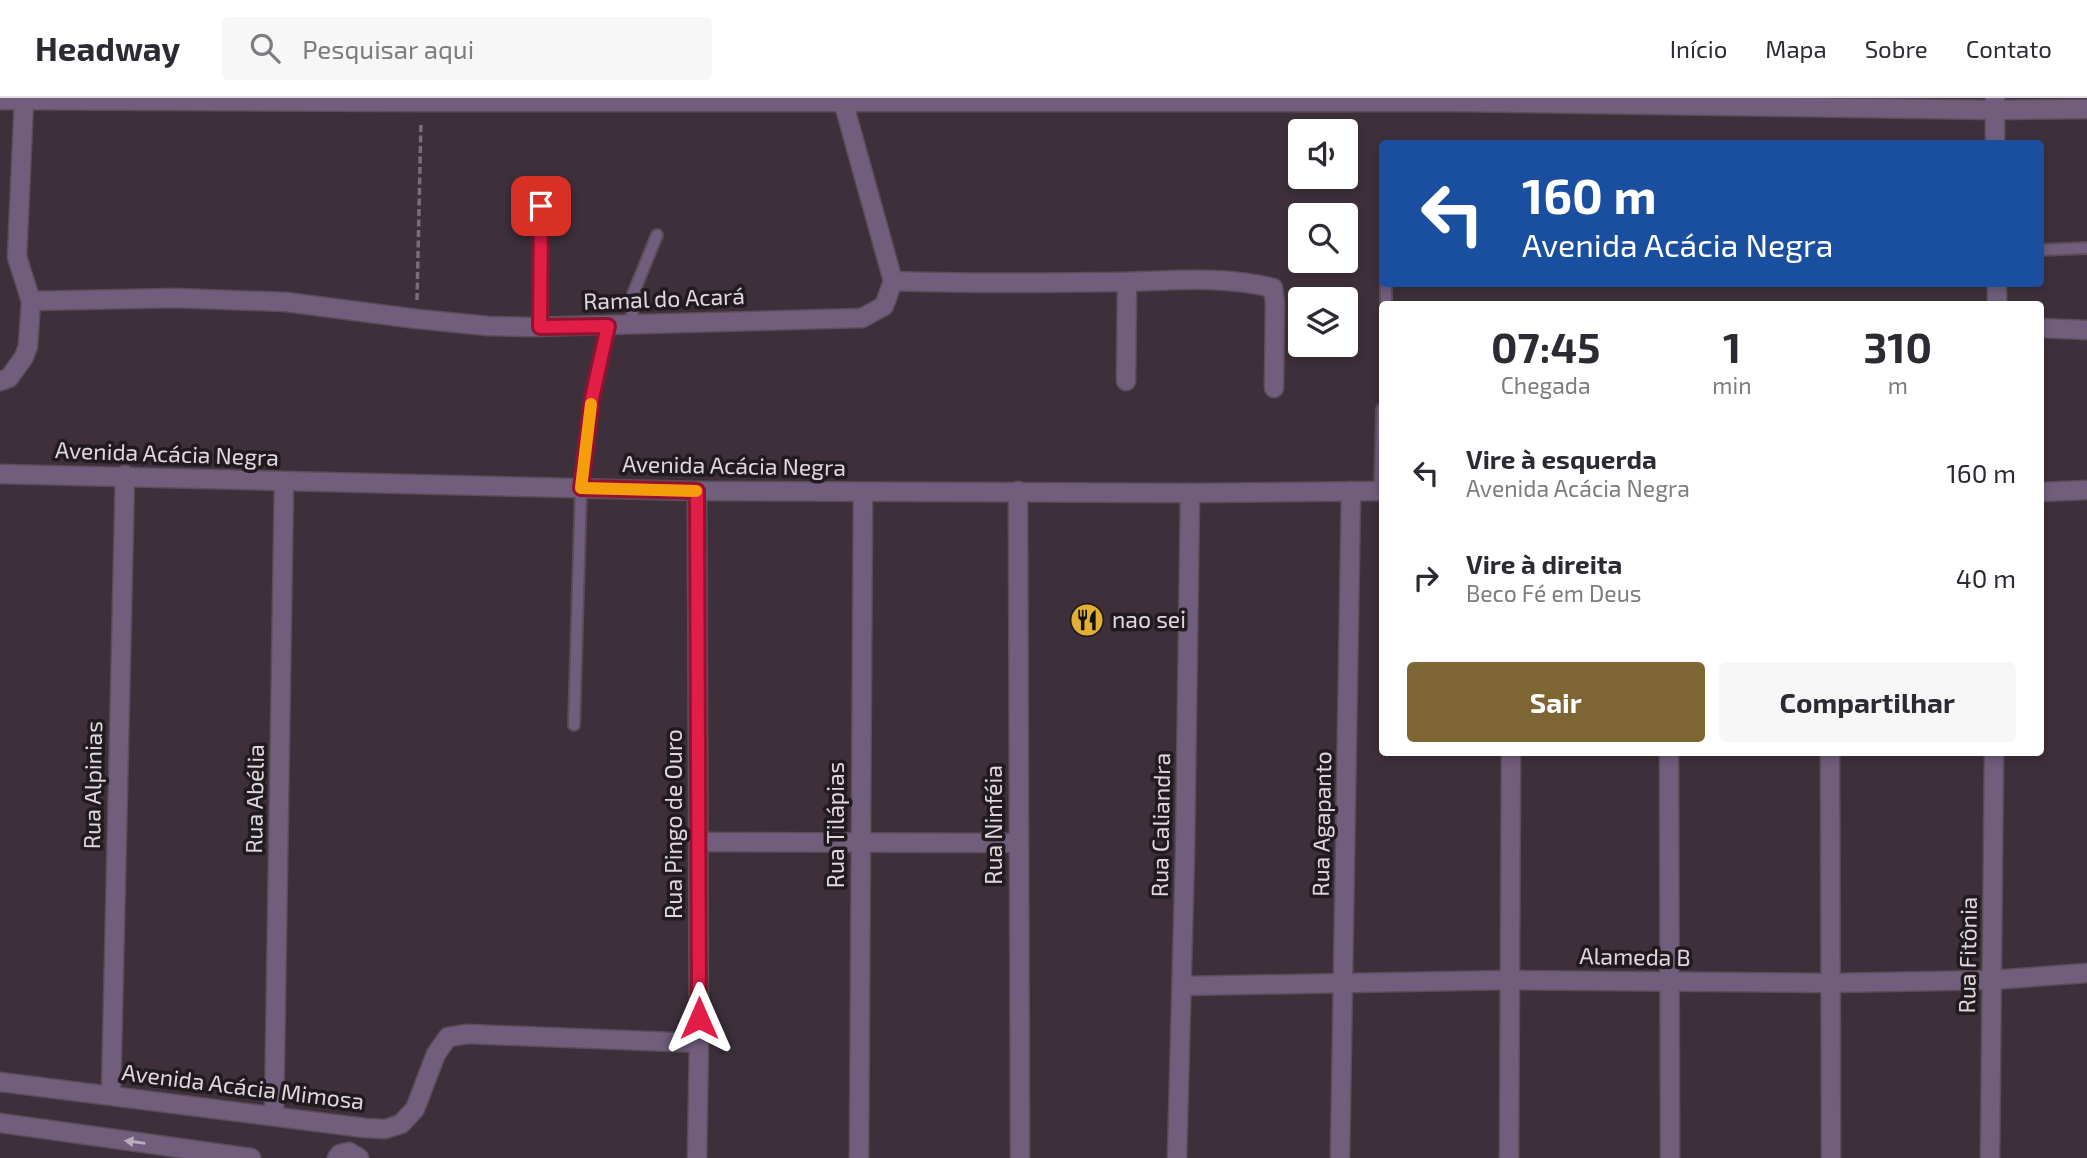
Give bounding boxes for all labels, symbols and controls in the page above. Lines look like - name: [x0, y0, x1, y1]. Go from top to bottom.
- search box: [222, 17, 712, 80]
- text: Headway: [35, 28, 180, 68]
- icon: search: [246, 29, 284, 67]
- text: Pesquisar aqui: [302, 33, 474, 64]
- text: Início: [1670, 34, 1727, 63]
- text: Mapa: [1765, 34, 1827, 63]
- text: Sobre: [1865, 34, 1928, 63]
- text: Contato: [1966, 34, 2052, 63]
- map controls: [1288, 119, 1358, 357]
- button: sound: [1288, 119, 1358, 189]
- text: 160 m: [1522, 165, 1657, 224]
- icon: left: [1407, 168, 1498, 259]
- pin: [511, 176, 571, 236]
- icon: arrive: [522, 187, 560, 225]
- button: search: [1288, 203, 1358, 273]
- text: Avenida Acácia Negra: [1522, 225, 1833, 263]
- street label: Ramal do Acará: [583, 281, 745, 315]
- button: layers: [1288, 287, 1358, 357]
- text: 07:45: [1491, 321, 1600, 371]
- text: 1: [1723, 321, 1741, 371]
- text: 310: [1864, 321, 1932, 371]
- text: Chegada: [1501, 371, 1591, 399]
- text: min: [1712, 371, 1752, 399]
- text: m: [1888, 371, 1908, 399]
- street label: Avenida Acácia Negra: [55, 435, 279, 471]
- text: Vire à esquerda: [1466, 443, 1657, 474]
- street label: Avenida Acácia Negra: [622, 449, 846, 481]
- icon: left: [1407, 454, 1445, 492]
- text: 160 m: [1947, 457, 2016, 488]
- text: Avenida Acácia Negra: [1466, 474, 1690, 502]
- text: Vire à direita: [1466, 548, 1622, 579]
- icon: right: [1407, 559, 1445, 597]
- text: 40 m: [1956, 562, 2016, 593]
- text: Beco Fé em Deus: [1466, 579, 1641, 607]
- restaurant icon: nao sei: [1068, 601, 1106, 639]
- place label: nao sei: [1112, 605, 1186, 633]
- button: Sair: [1407, 662, 1705, 742]
- button: Compartilhar: [1719, 662, 2016, 742]
- street label: Rua Alpinias: [77, 721, 107, 849]
- street label: Rua Pingo de Ouro: [659, 729, 687, 919]
- street label: Rua Abélia: [239, 744, 269, 854]
- street label: Rua Agapanto: [1306, 751, 1336, 897]
- street label: Rua Caliandra: [1145, 753, 1175, 897]
- street label: Rua Tilápias: [821, 762, 849, 888]
- street label: Rua Ninféia: [979, 765, 1007, 885]
- street label: Rua Fitônia: [1952, 896, 1982, 1014]
- street label: Alameda B: [1579, 941, 1691, 971]
- position arrow: [662, 981, 736, 1055]
- street label: Avenida Acácia Mimosa: [120, 1057, 366, 1115]
- one-way arrow: [124, 1136, 146, 1147]

